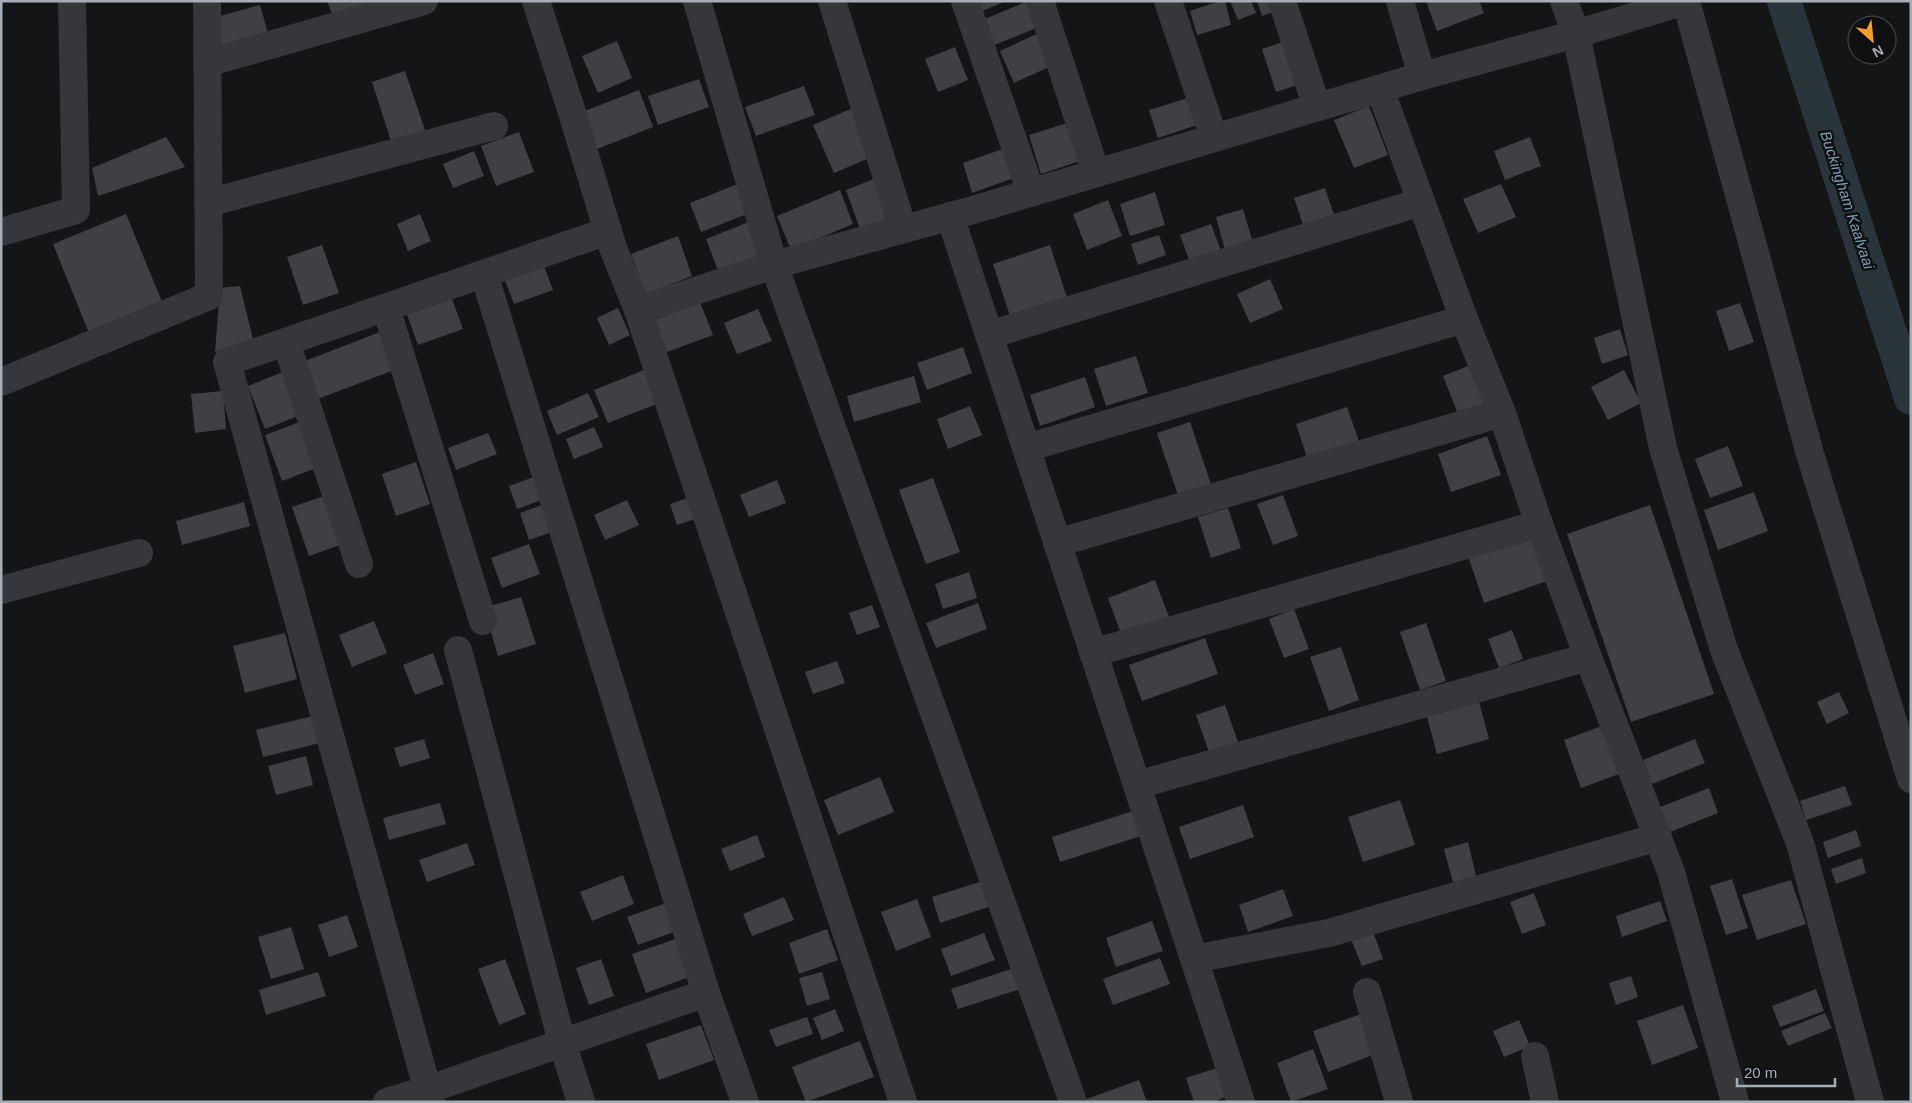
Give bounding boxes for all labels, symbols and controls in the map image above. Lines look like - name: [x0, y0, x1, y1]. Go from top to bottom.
- north arrow: [1847, 15, 1897, 65]
- text: N: [1870, 42, 1886, 61]
- water label: Buckingham Kaalvaai: [1817, 129, 1878, 272]
- scale bar: [1737, 1056, 1834, 1088]
- text: 20 m: [1744, 1064, 1777, 1081]

